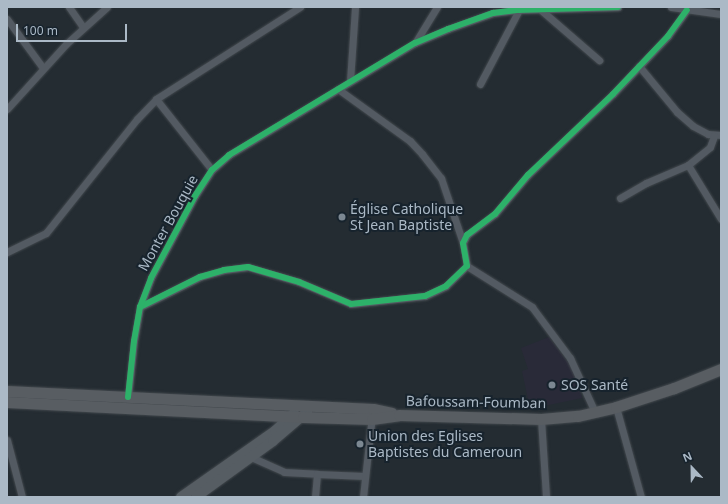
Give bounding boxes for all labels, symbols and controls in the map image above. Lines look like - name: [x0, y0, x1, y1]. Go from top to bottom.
- scale bar: [18, 16, 129, 42]
- text: 100 m: [23, 22, 58, 39]
- street label: Monter Bouquie: [135, 172, 201, 274]
- place label: Église Catholique St Jean Baptiste: [350, 201, 463, 234]
- marker: Église Catholique St Jean Baptiste: [337, 212, 347, 222]
- place label: SOS Santé: [561, 377, 628, 393]
- marker: SOS Santé: [546, 379, 558, 391]
- street label: Bafoussam-Foumban: [406, 392, 546, 412]
- place label: Union des Eglises Baptistes du Cameroun: [368, 428, 522, 460]
- marker: Union des Eglises Baptistes du Cameroun: [355, 439, 365, 449]
- north arrow: [672, 448, 712, 488]
- text: N: [680, 448, 694, 465]

